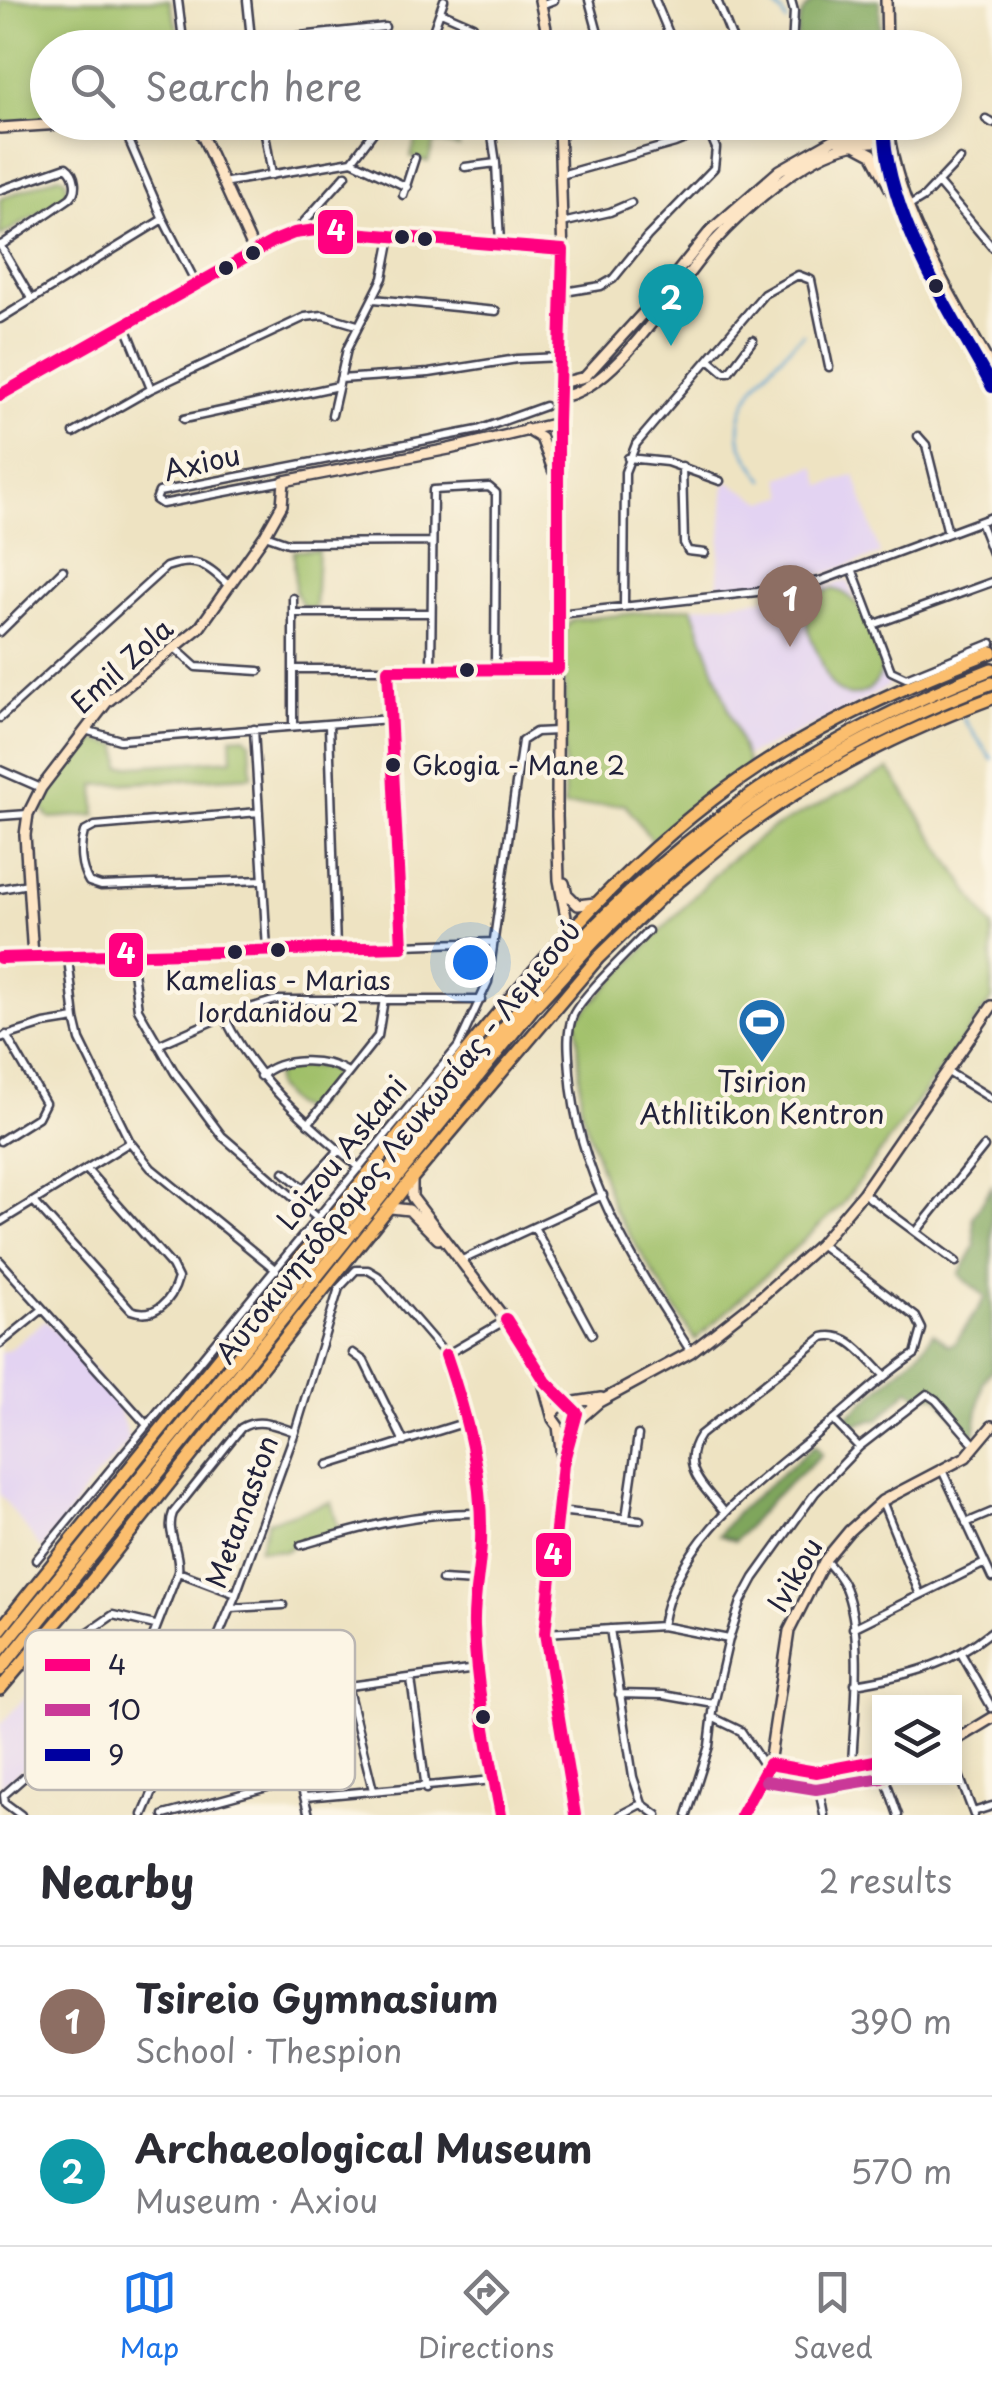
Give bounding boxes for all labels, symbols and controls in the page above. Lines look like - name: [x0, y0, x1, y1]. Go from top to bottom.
- search box: [30, 30, 962, 140]
- text: Search here: [145, 57, 362, 114]
- icon: search: [65, 58, 120, 113]
- line badge: 4: [316, 208, 355, 256]
- text: 4: [326, 208, 346, 251]
- unlabelled marker: [392, 227, 412, 247]
- unlabelled marker: [415, 229, 435, 249]
- unlabelled marker: [243, 243, 263, 263]
- unlabelled marker: [216, 258, 236, 278]
- pin: 2: [638, 264, 704, 346]
- unlabelled marker: [926, 276, 946, 296]
- street label: Axiou: [159, 432, 244, 491]
- pin: 1: [758, 564, 822, 647]
- street label: Emil Zola: [60, 607, 182, 723]
- unlabelled marker: [457, 660, 477, 680]
- place label: Gkogia - Mane 2: [412, 745, 625, 784]
- marker: Gkogia - Mane 2: [383, 755, 403, 775]
- street label: Αυτοκινητόδρομος Λευκωσίας - Λεμεσού: [204, 910, 590, 1372]
- line badge: 4: [107, 931, 145, 979]
- text: 4: [116, 931, 136, 974]
- your location: [445, 937, 496, 988]
- marker: Kamelias - Marias Iordanidou 2: [268, 940, 288, 960]
- unlabelled marker: [225, 942, 245, 962]
- place label: Kamelias - Marias Iordanidou 2: [165, 960, 391, 1031]
- sports icon: Tsirion Athlitikon Kentron: [736, 996, 788, 1064]
- place label: Tsirion Athlitikon Kentron: [639, 1059, 885, 1134]
- street label: Loizou Askani: [265, 1066, 417, 1238]
- street label: Metanaston: [193, 1429, 288, 1594]
- street label: Ivikou: [755, 1529, 832, 1620]
- line badge: 4: [534, 1531, 573, 1579]
- text: 4: [543, 1532, 563, 1575]
- legend: [25, 1630, 355, 1790]
- text: 4: [108, 1642, 127, 1685]
- text: 10: [108, 1687, 141, 1730]
- map controls: [872, 1695, 962, 1785]
- button: layers: [872, 1695, 962, 1785]
- unlabelled marker: [473, 1707, 493, 1727]
- text: 9: [108, 1732, 124, 1775]
- text: Nearby: [40, 1849, 194, 1912]
- text: 2 results: [819, 1856, 952, 1904]
- text: Tsireio Gymnasium: [135, 1969, 499, 2026]
- text: 1: [65, 1997, 80, 2045]
- text: 390 m: [849, 1997, 952, 2045]
- text: School · Thespion: [135, 2026, 402, 2074]
- text: Archaeological Museum: [135, 2119, 592, 2176]
- text: 2: [61, 2147, 84, 2195]
- text: 570 m: [850, 2147, 952, 2195]
- text: Museum · Axiou: [135, 2176, 378, 2224]
- tab: Map: [119, 2265, 179, 2368]
- tab: Directions: [418, 2265, 554, 2368]
- tab: Saved: [793, 2265, 873, 2368]

